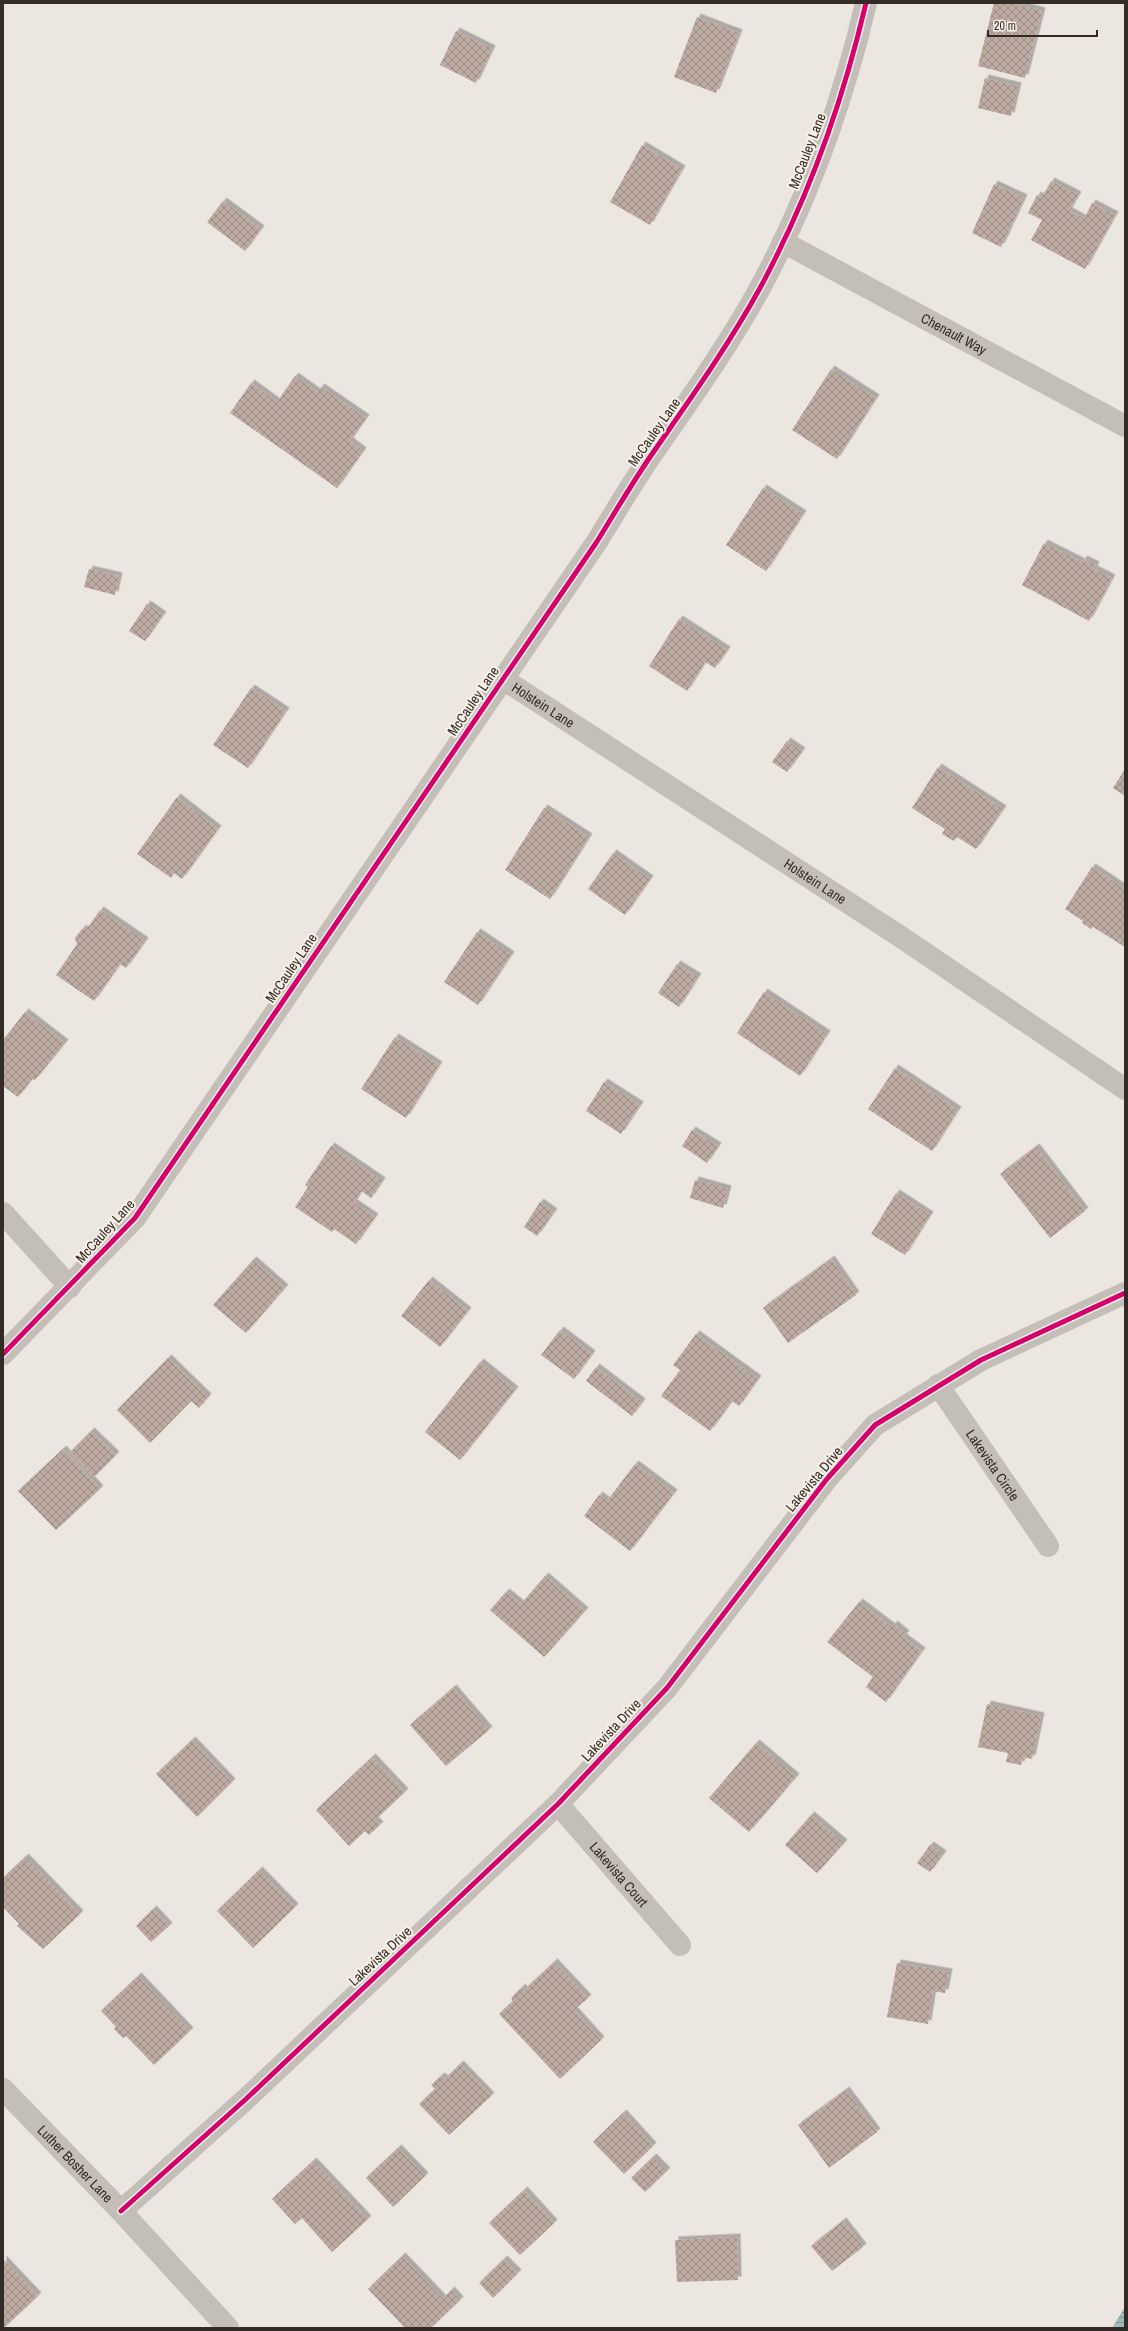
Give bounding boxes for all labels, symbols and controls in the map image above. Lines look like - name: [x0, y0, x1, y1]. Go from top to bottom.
- scale bar: [988, 12, 1097, 38]
- text: 20 m: [994, 18, 1016, 34]
- street label: McCauley Lane: [784, 111, 830, 191]
- street label: Chenault Way: [918, 309, 990, 359]
- street label: McCauley Lane: [624, 394, 684, 470]
- street label: McCauley Lane: [443, 663, 503, 739]
- street label: Holstein Lane: [509, 678, 578, 732]
- street label: Holstein Lane: [780, 855, 850, 908]
- street label: McCauley Lane: [261, 930, 321, 1006]
- street label: McCauley Lane: [72, 1195, 138, 1267]
- street label: Lakevista Circle: [962, 1426, 1023, 1504]
- street label: Lakevista Drive: [781, 1443, 847, 1515]
- street label: Lakevista Drive: [577, 1695, 645, 1765]
- street label: Lakevista Court: [586, 1838, 652, 1911]
- street label: Lakevista Drive: [345, 1922, 415, 1990]
- street label: Luther Bosher Lane: [34, 2121, 117, 2206]

